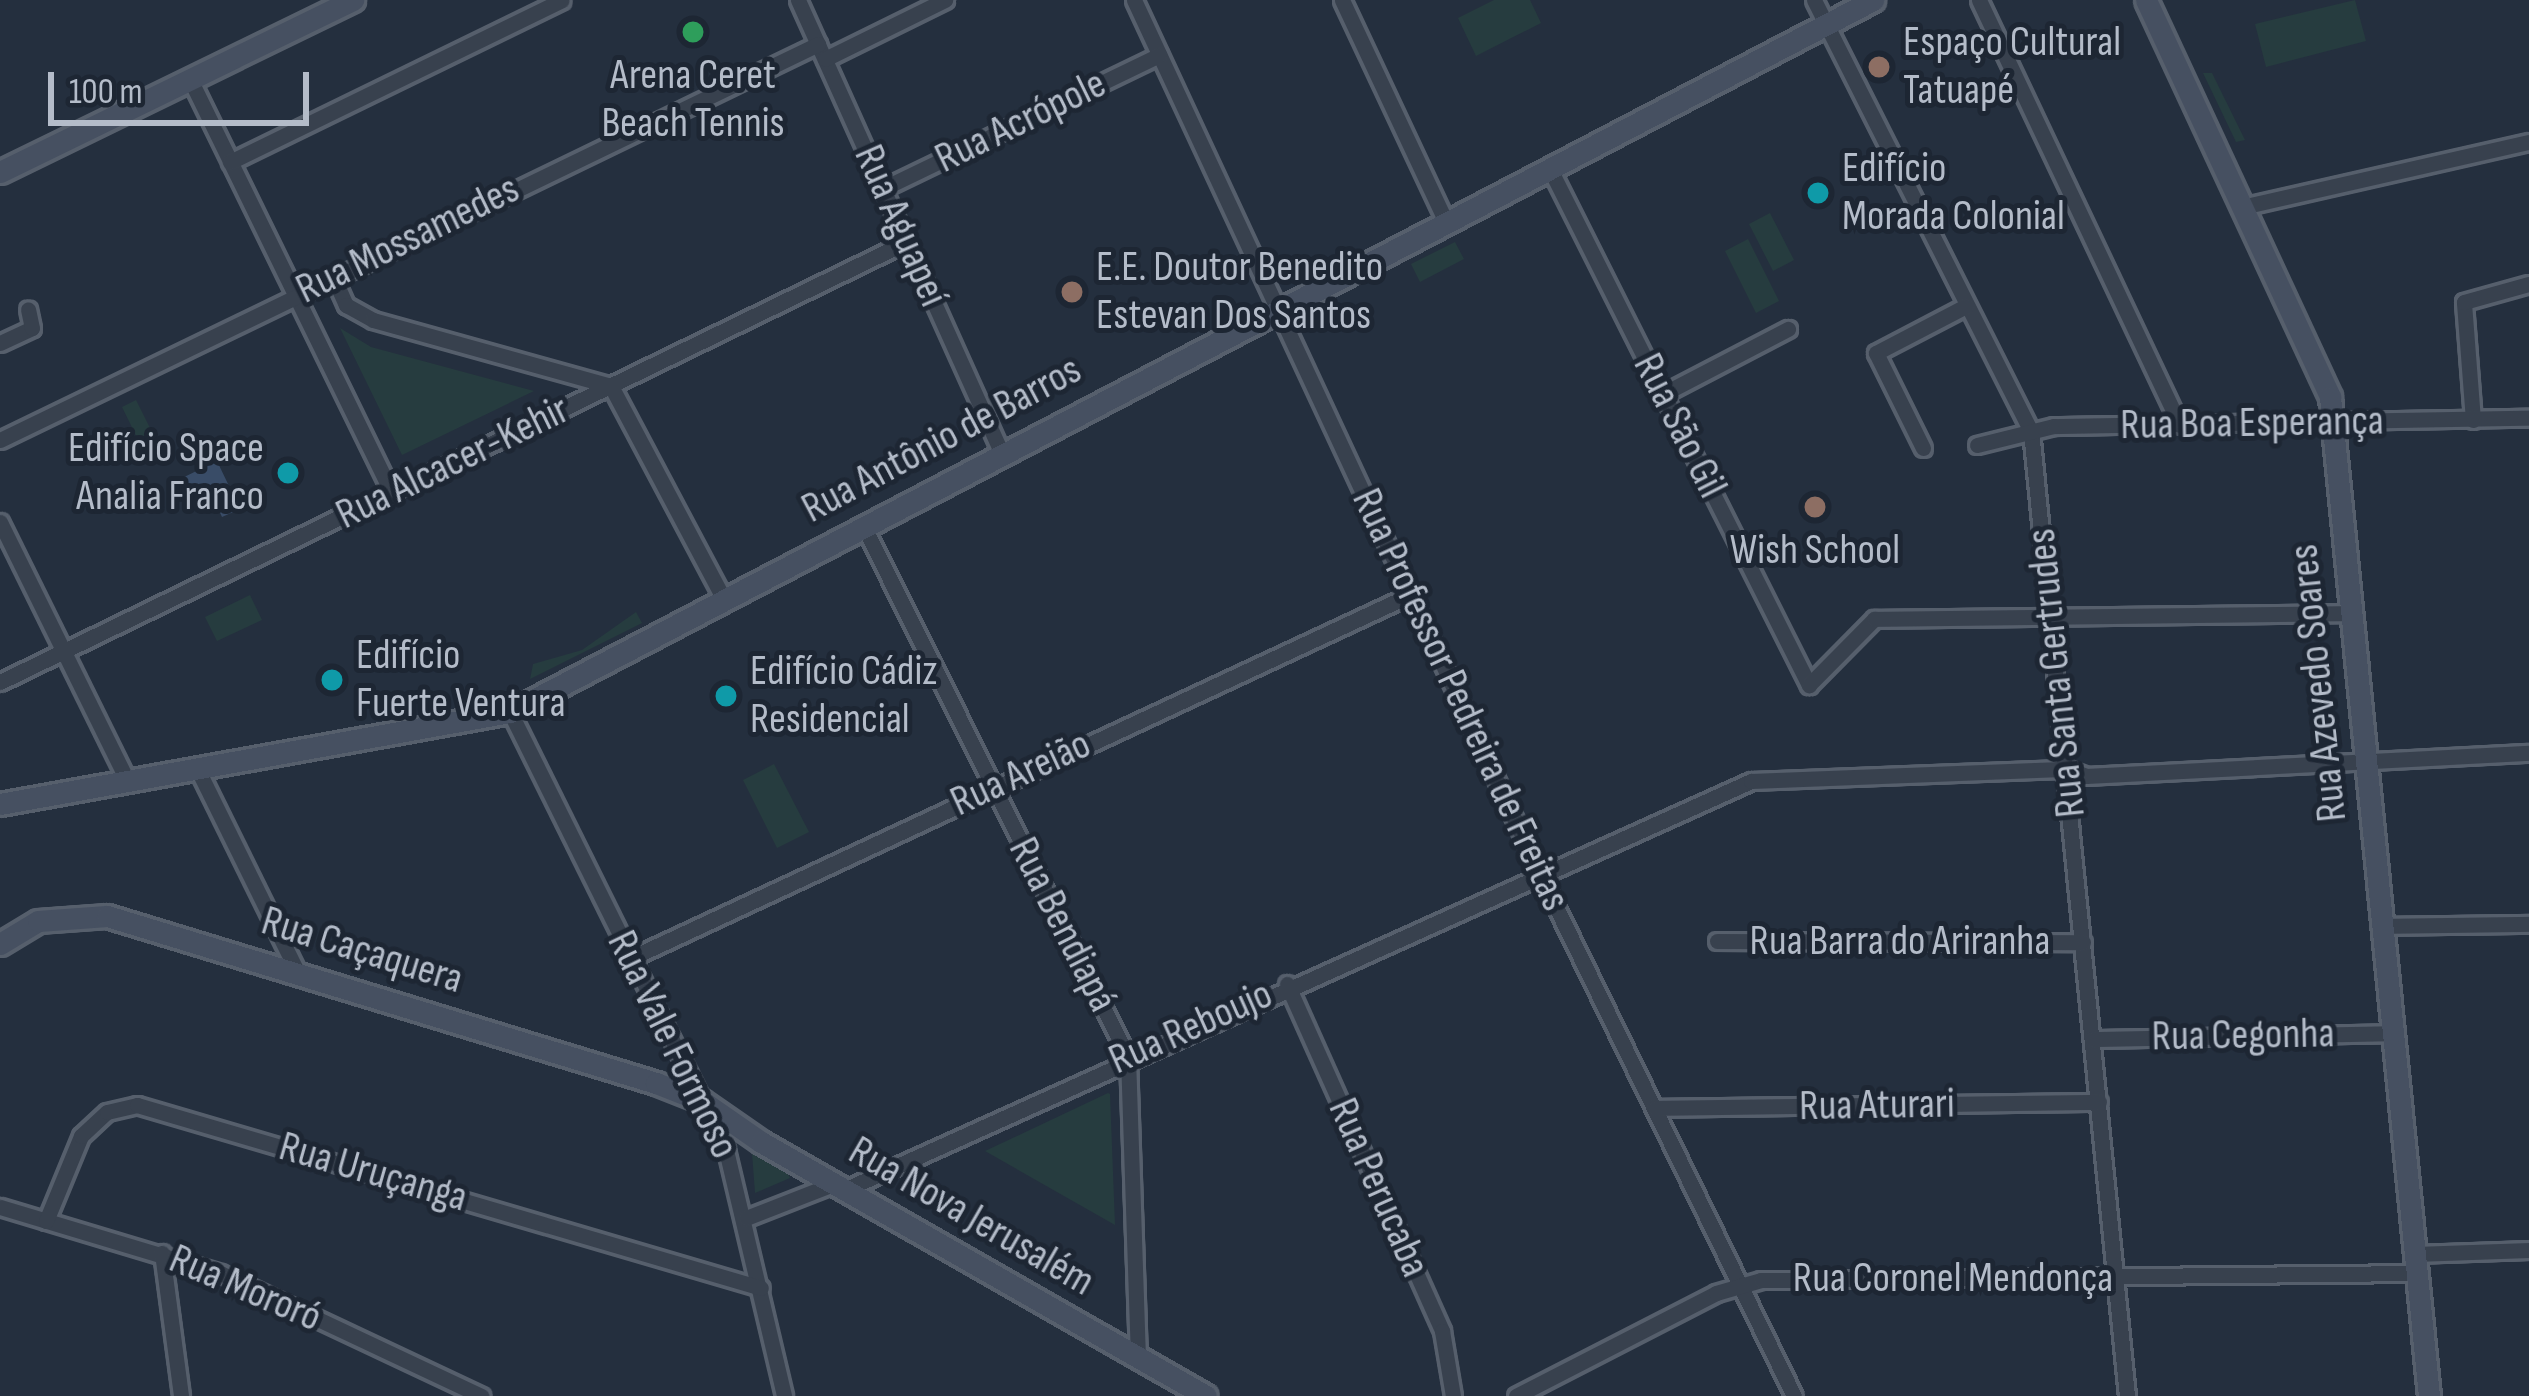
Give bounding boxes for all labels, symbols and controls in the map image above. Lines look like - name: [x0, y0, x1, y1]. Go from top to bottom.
- place label: Espaço Cultural Tatuapé: [1903, 18, 2121, 116]
- marker: Arena Ceret Beach Tennis: [680, 19, 706, 45]
- scale bar: [54, 48, 315, 122]
- place label: Arena Ceret Beach Tennis: [601, 51, 785, 150]
- marker: Espaço Cultural Tatuapé: [1866, 54, 1892, 80]
- street label: Rua Acrópole: [928, 59, 1114, 185]
- text: 100 m: [69, 71, 143, 114]
- street label: Rua Aguapeí: [842, 138, 958, 314]
- place label: Edifício Morada Colonial: [1842, 144, 2065, 243]
- street label: Rua Mossamedes: [289, 164, 527, 316]
- marker: Edifício Morada Colonial: [1805, 180, 1831, 206]
- place label: E.E. Doutor Benedito Estevan Dos Santos: [1096, 243, 1383, 342]
- marker: E.E. Doutor Benedito Estevan Dos Santos: [1059, 279, 1085, 305]
- street label: Rua Antônio de Barros: [794, 345, 1090, 535]
- street label: Rua São Gil: [1621, 346, 1737, 506]
- street label: Rua Alcacer-Kehir: [329, 385, 577, 541]
- street label: Rua Boa Esperança: [2120, 397, 2384, 451]
- place label: Edifício Space Analia Franco: [68, 424, 264, 522]
- marker: Edifício Space Analia Franco: [275, 460, 301, 486]
- street label: Rua Professor Pedreira de Freitas: [1340, 481, 1580, 919]
- marker: Wish School: [1802, 494, 1828, 520]
- place label: Wish School: [1730, 526, 1900, 576]
- street label: Rua Santa Gertrudes: [2017, 526, 2097, 820]
- street label: Rua Azevedo Soares: [2279, 542, 2359, 824]
- place label: Edifício Fuerte Ventura: [356, 631, 566, 730]
- place label: Edifício Cádiz Residencial: [750, 647, 937, 746]
- marker: Edifício Fuerte Ventura: [319, 667, 345, 693]
- marker: Edifício Cádiz Residencial: [713, 683, 739, 709]
- street label: Rua Areião: [943, 720, 1099, 828]
- street label: Rua Bendiapá: [997, 830, 1127, 1020]
- street label: Rua Caçaquera: [255, 897, 469, 1005]
- street label: Rua Barra do Ariranha: [1749, 917, 2051, 967]
- street label: Rua Vale Formoso: [595, 923, 749, 1167]
- street label: Rua Reboujo: [1102, 970, 1280, 1086]
- street label: Rua Cegonha: [2151, 1009, 2335, 1063]
- street label: Rua Aturari: [1799, 1079, 1955, 1133]
- street label: Rua Perucaba: [1316, 1091, 1440, 1285]
- street label: Rua Uruçanga: [273, 1122, 473, 1224]
- street label: Rua Nova Jerusalém: [839, 1127, 1103, 1307]
- street label: Rua Mororó: [162, 1235, 328, 1343]
- street label: Rua Coronel Mendonça: [1793, 1254, 2113, 1304]

